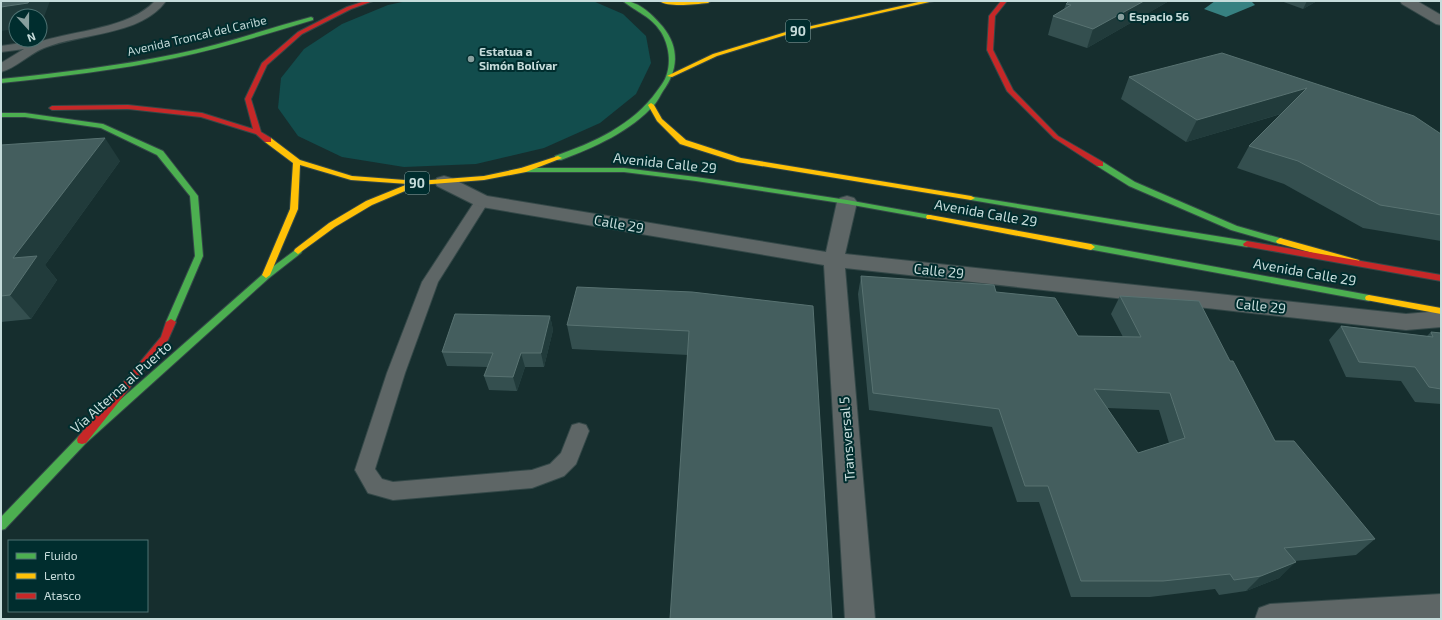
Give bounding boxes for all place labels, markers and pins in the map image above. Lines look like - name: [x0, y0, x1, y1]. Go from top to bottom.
- place label: Espacio 56: [1129, 9, 1189, 23]
- marker: Espacio 56: [1116, 12, 1126, 22]
- place label: Estatua a Simón Bolívar: [479, 44, 558, 72]
- marker: Estatua a Simón Bolívar: [466, 54, 476, 64]

